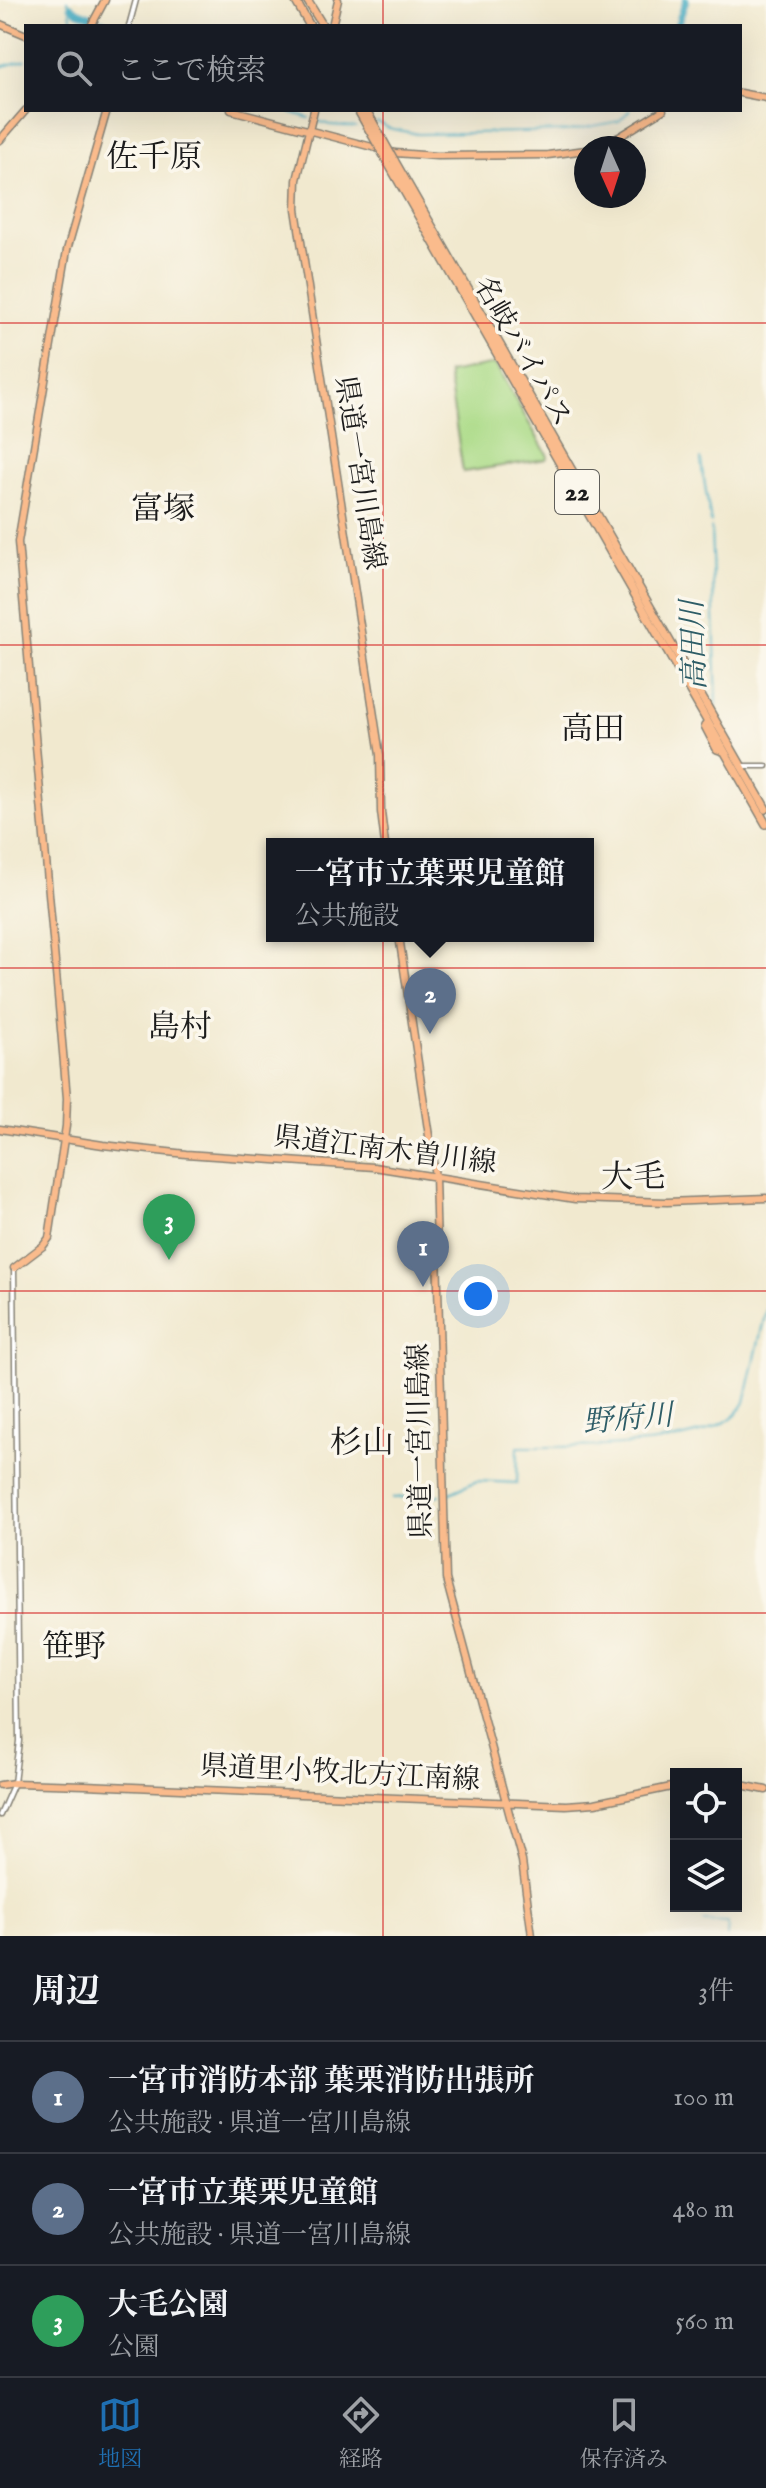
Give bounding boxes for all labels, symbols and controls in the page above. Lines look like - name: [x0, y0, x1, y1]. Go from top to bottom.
- search box: [24, 24, 742, 112]
- icon: search: [52, 46, 96, 90]
- text: ここで検索: [116, 53, 266, 91]
- north arrow: [574, 136, 646, 208]
- district label: 佐千原: [106, 138, 202, 179]
- street label: 名岐バイパス: [465, 271, 579, 433]
- street label: 県道一宮川島線: [326, 373, 392, 573]
- road number: 22: [555, 470, 599, 514]
- district label: 富塚: [131, 490, 195, 531]
- water label: 高田川: [674, 596, 716, 691]
- district label: 高田: [561, 710, 625, 751]
- popup: [266, 838, 594, 942]
- text: 一宮市立葉栗児童館: [295, 856, 565, 894]
- text: 公共施設: [295, 900, 399, 933]
- pin: 2: [404, 968, 456, 1034]
- district label: 島村: [148, 1008, 212, 1049]
- street label: 県道江南木曽川線: [272, 1120, 498, 1182]
- district label: 大毛: [601, 1158, 665, 1199]
- pin: 3: [143, 1194, 195, 1260]
- pin: 1: [397, 1221, 449, 1287]
- your location: [458, 1276, 498, 1316]
- street label: 県道一宮川島線: [402, 1343, 440, 1539]
- water label: 野府川: [582, 1397, 677, 1443]
- district label: 杉山: [330, 1424, 394, 1465]
- district label: 笹野: [42, 1628, 106, 1669]
- street label: 県道里小牧北方江南線: [199, 1749, 481, 1799]
- map controls: [670, 1768, 742, 1912]
- button: locate: [670, 1768, 742, 1840]
- button: layers: [670, 1840, 742, 1912]
- text: 周辺: [32, 1971, 100, 2014]
- text: 3件: [698, 1975, 734, 2008]
- text: 一宮市消防本部 葉栗消防出張所: [108, 2063, 535, 2101]
- text: 1: [53, 2081, 63, 2114]
- text: 100 m: [673, 2081, 734, 2114]
- text: 公共施設 · 県道一宮川島線: [108, 2107, 411, 2140]
- text: 一宮市立葉栗児童館: [108, 2175, 378, 2213]
- text: 2: [52, 2193, 64, 2226]
- text: 480 m: [673, 2193, 734, 2226]
- text: 公共施設 · 県道一宮川島線: [108, 2219, 411, 2252]
- text: 大毛公園: [108, 2287, 228, 2325]
- text: 3: [53, 2305, 63, 2338]
- text: 560 m: [675, 2305, 734, 2338]
- text: 公園: [108, 2331, 160, 2364]
- tab: 地図: [98, 2393, 142, 2474]
- tab: 経路: [339, 2393, 383, 2474]
- tab: 保存済み: [580, 2393, 668, 2474]

